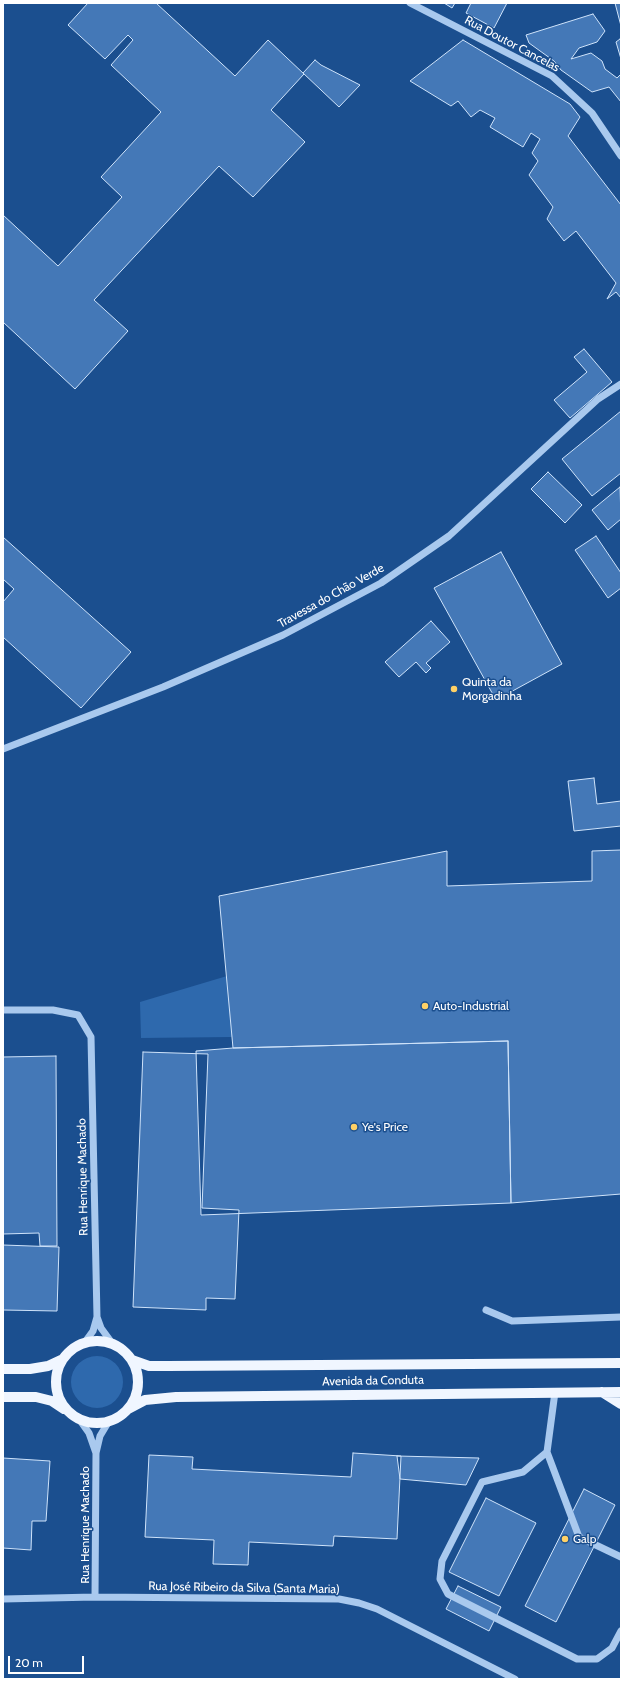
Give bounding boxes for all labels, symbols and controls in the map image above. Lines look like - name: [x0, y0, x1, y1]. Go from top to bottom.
- street label: Rua Doutor Cancelas: [462, 13, 562, 75]
- street label: Travessa do Chão Verde: [275, 561, 387, 631]
- place label: Quinta da Morgadinha: [462, 675, 522, 703]
- marker: Quinta da Morgadinha: [449, 684, 459, 694]
- place label: Auto-Industrial: [433, 999, 509, 1013]
- marker: Auto-Industrial: [420, 1001, 430, 1011]
- street label: Rua Henrique Machado: [75, 1118, 91, 1236]
- place label: Ye's Price: [362, 1120, 408, 1134]
- marker: Ye's Price: [349, 1122, 359, 1132]
- street label: Avenida da Conduta: [322, 1373, 424, 1389]
- street label: Rua Henrique Machado: [78, 1466, 92, 1584]
- place label: Galp: [573, 1532, 596, 1546]
- marker: Galp: [560, 1534, 570, 1544]
- street label: Rua José Ribeiro da Silva (Santa Maria): [148, 1579, 340, 1597]
- scale bar: [10, 1648, 86, 1674]
- text: 20 m: [15, 1655, 43, 1670]

